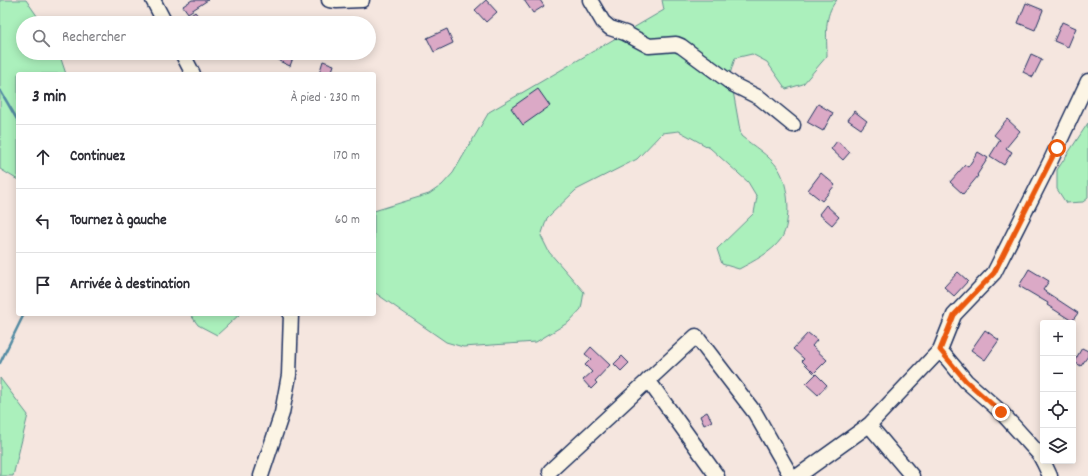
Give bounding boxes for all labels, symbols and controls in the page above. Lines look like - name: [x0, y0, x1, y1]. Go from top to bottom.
- search box: [16, 16, 376, 60]
- icon: search: [30, 27, 52, 49]
- text: Rechercher: [62, 27, 126, 49]
- text: 3 min: [32, 86, 66, 110]
- text: À pied · 230 m: [291, 89, 360, 108]
- route start: [1048, 139, 1066, 157]
- icon: ahead: [32, 146, 54, 168]
- text: Continuez: [70, 146, 125, 168]
- text: 170 m: [333, 147, 360, 166]
- icon: left: [32, 210, 54, 232]
- text: Tournez à gauche: [70, 210, 167, 232]
- text: 60 m: [335, 211, 360, 230]
- icon: arrive: [32, 274, 54, 296]
- text: Arrivée à destination: [70, 274, 190, 296]
- map controls: [1040, 320, 1076, 464]
- button: +: [1040, 320, 1076, 356]
- button: −: [1040, 356, 1076, 392]
- button: locate: [1040, 392, 1076, 428]
- route end: [992, 403, 1010, 421]
- button: layers: [1040, 428, 1076, 464]

